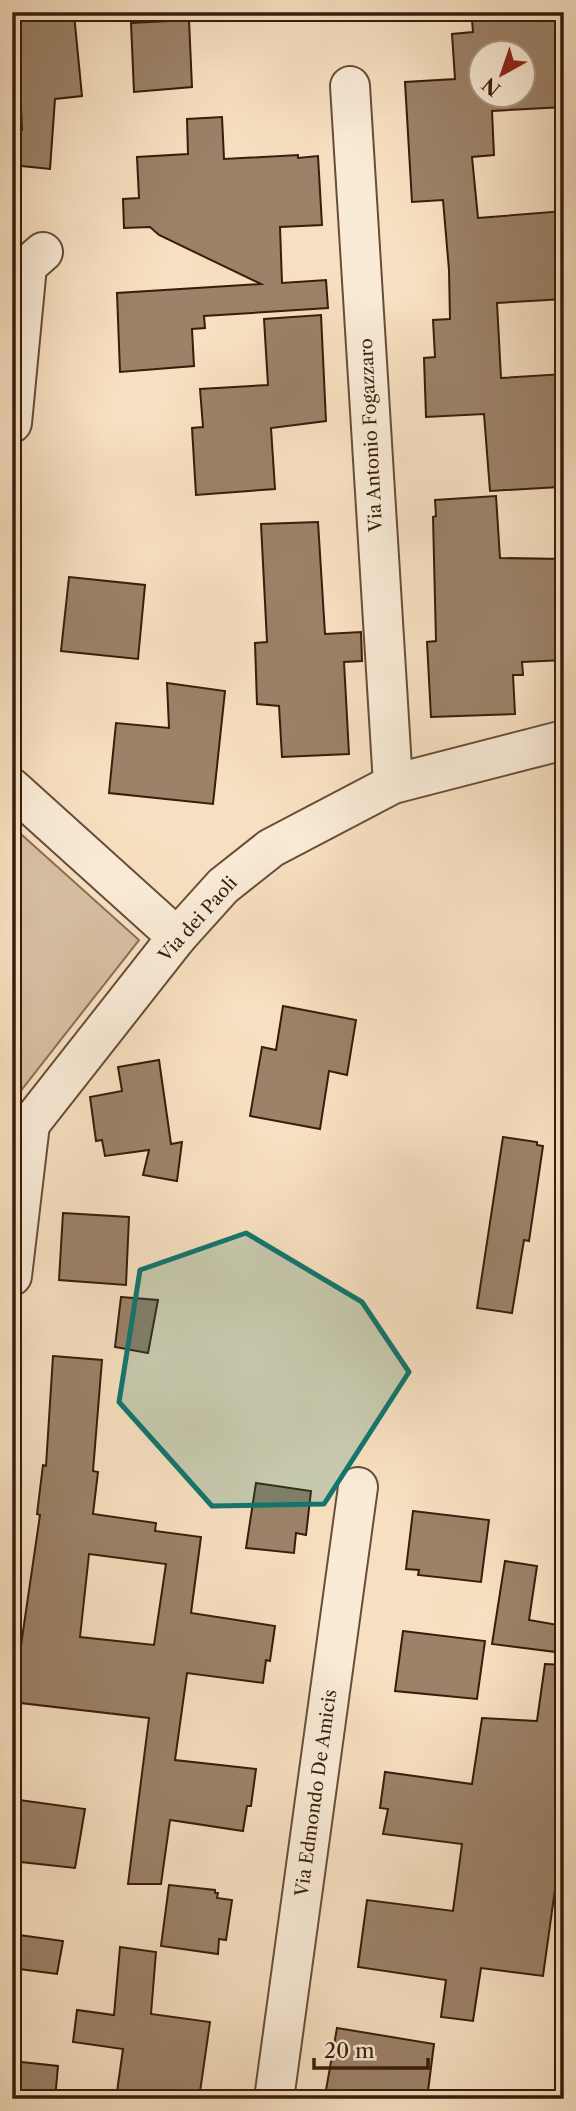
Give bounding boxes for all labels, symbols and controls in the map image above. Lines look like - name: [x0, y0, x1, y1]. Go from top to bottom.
- north arrow: [468, 38, 538, 108]
- text: N: [478, 73, 505, 101]
- street label: Via Antonio Fogazzaro: [355, 338, 387, 533]
- street label: Via dei Paoli: [153, 872, 242, 967]
- street label: Via Edmondo De Amicis: [290, 1688, 341, 1899]
- scale bar: [314, 2027, 427, 2071]
- text: 20 m: [324, 2038, 375, 2063]

